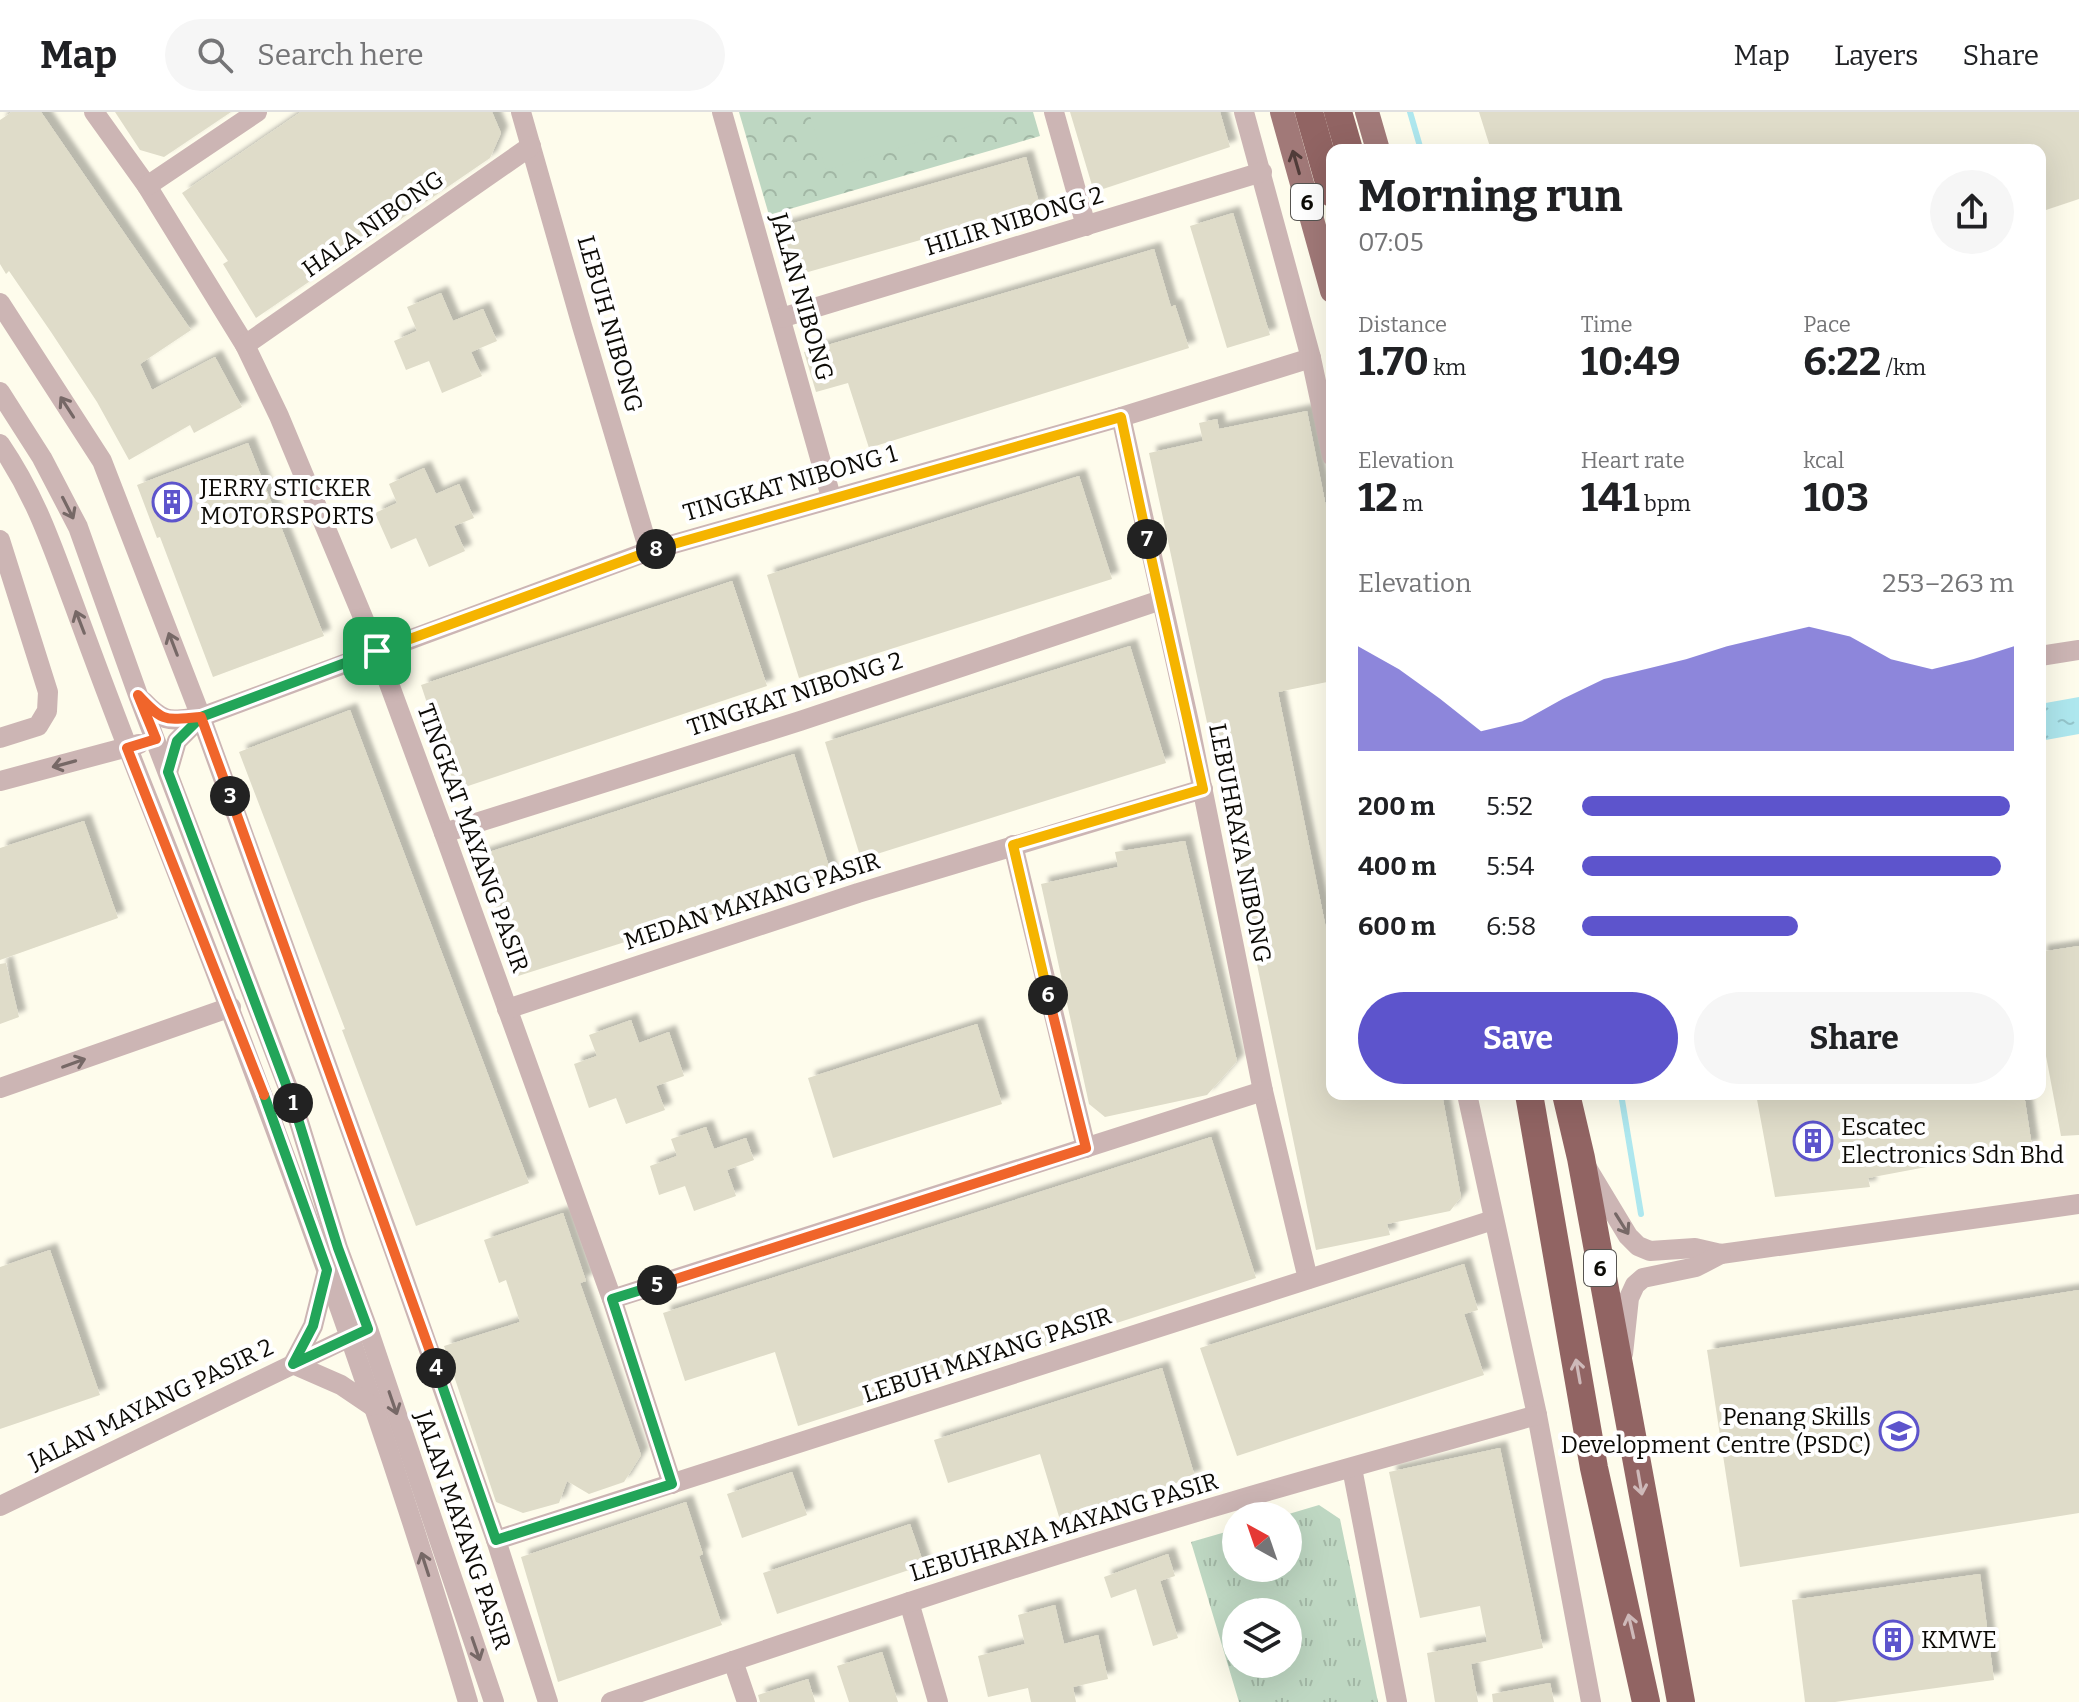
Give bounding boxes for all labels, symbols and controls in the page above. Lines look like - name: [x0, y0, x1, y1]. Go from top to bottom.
- search box: [165, 19, 725, 91]
- text: Map: [40, 32, 117, 78]
- icon: search: [193, 33, 237, 77]
- text: Search here: [257, 37, 424, 73]
- text: Map: [1733, 39, 1790, 72]
- text: Layers: [1834, 39, 1918, 72]
- text: Share: [1962, 39, 2039, 72]
- one-way arrow: [1288, 150, 1302, 175]
- street label: HALA NIBONG: [297, 165, 449, 283]
- text: Morning run: [1358, 170, 1622, 223]
- button: share: [1930, 170, 2014, 254]
- street label: HILIR NIBONG 2: [922, 181, 1106, 261]
- road number: 6: [1291, 184, 1323, 220]
- street label: JALAN NIBONG: [764, 209, 839, 384]
- text: 07:05: [1358, 227, 1424, 258]
- street label: LEBUH NIBONG: [571, 232, 649, 416]
- text: Distance: [1358, 311, 1447, 338]
- text: Time: [1581, 311, 1633, 338]
- text: Pace: [1803, 311, 1851, 338]
- text: 1.70: [1358, 338, 1429, 386]
- text: 10:49: [1581, 338, 1681, 386]
- text: 6:22: [1803, 338, 1881, 386]
- text: km: [1429, 354, 1466, 381]
- text: /km: [1881, 354, 1926, 381]
- one-way arrow: [59, 397, 76, 419]
- street label: TINGKAT NIBONG 1: [680, 439, 900, 527]
- text: Elevation: [1358, 447, 1454, 474]
- text: Heart rate: [1581, 447, 1685, 474]
- text: kcal: [1803, 447, 1844, 474]
- place label: JERRY STICKER MOTORSPORTS: [199, 474, 375, 530]
- text: 12: [1358, 474, 1398, 522]
- text: 141: [1581, 474, 1640, 522]
- text: 103: [1803, 474, 1869, 522]
- building icon: JERRY STICKER MOTORSPORTS: [151, 481, 193, 523]
- text: m: [1398, 490, 1423, 517]
- text: bpm: [1640, 490, 1691, 517]
- one-way arrow: [61, 495, 76, 519]
- pin: 7: [1127, 519, 1167, 559]
- text: 7: [1141, 525, 1153, 552]
- pin: 8: [636, 529, 676, 569]
- text: 8: [649, 535, 663, 562]
- text: Elevation: [1358, 568, 1471, 599]
- text: 253–263 m: [1882, 568, 2014, 599]
- one-way arrow: [72, 610, 86, 635]
- pin: [343, 617, 411, 685]
- icon: arrive: [355, 629, 399, 673]
- one-way arrow: [165, 632, 179, 657]
- street label: TINGKAT NIBONG 2: [684, 646, 906, 742]
- street label: TINGKAT MAYANG PASIR: [411, 700, 535, 976]
- street label: LEBUHRAYA NIBONG: [1203, 721, 1277, 965]
- one-way arrow: [51, 758, 77, 773]
- pin: 3: [210, 776, 250, 816]
- text: 3: [224, 782, 236, 809]
- text: 200 m: [1358, 791, 1435, 822]
- text: 5:52: [1486, 791, 1533, 822]
- street label: MEDAN MAYANG PASIR: [621, 846, 884, 956]
- text: 400 m: [1358, 851, 1436, 882]
- text: 5:54: [1486, 851, 1534, 882]
- text: 600 m: [1358, 911, 1436, 942]
- text: 6:58: [1486, 911, 1536, 942]
- pin: 6: [1028, 975, 1068, 1015]
- text: 6: [1041, 981, 1055, 1008]
- button: Save: [1358, 992, 1678, 1084]
- button: Share: [1694, 992, 2014, 1084]
- one-way arrow: [61, 1055, 86, 1069]
- pin: 1: [273, 1083, 313, 1123]
- text: 1: [288, 1089, 298, 1116]
- place label: Escatec Electronics Sdn Bhd: [1841, 1113, 2064, 1169]
- building icon: Escatec Electronics Sdn Bhd: [1792, 1120, 1834, 1162]
- one-way arrow: [1613, 1213, 1630, 1235]
- road number: 6: [1584, 1250, 1616, 1286]
- pin: 5: [637, 1265, 677, 1305]
- text: 5: [651, 1271, 663, 1298]
- street label: LEBUH MAYANG PASIR: [859, 1301, 1115, 1408]
- street label: JALAN MAYANG PASIR 2: [23, 1333, 278, 1476]
- pin: 4: [416, 1348, 456, 1388]
- text: 4: [429, 1354, 443, 1381]
- one-way arrow: [1569, 1359, 1584, 1384]
- one-way arrow: [386, 1390, 401, 1415]
- place label: Penang Skills Development Centre (PSDC): [1561, 1403, 1871, 1459]
- street label: JALAN MAYANG PASIR: [409, 1406, 517, 1653]
- school or university icon: Penang Skills Development Centre (PSDC): [1878, 1410, 1920, 1452]
- street label: LEBUHRAYA MAYANG PASIR: [907, 1467, 1222, 1587]
- one-way arrow: [1633, 1470, 1648, 1495]
- north arrow: [1222, 1502, 1302, 1582]
- map controls: [1222, 1502, 1302, 1678]
- one-way arrow: [416, 1552, 431, 1577]
- button: layers: [1222, 1598, 1302, 1678]
- one-way arrow: [1623, 1613, 1638, 1639]
- building icon: KMWE: [1872, 1619, 1914, 1661]
- place label: KMWE: [1921, 1626, 1997, 1654]
- one-way arrow: [469, 1636, 484, 1661]

